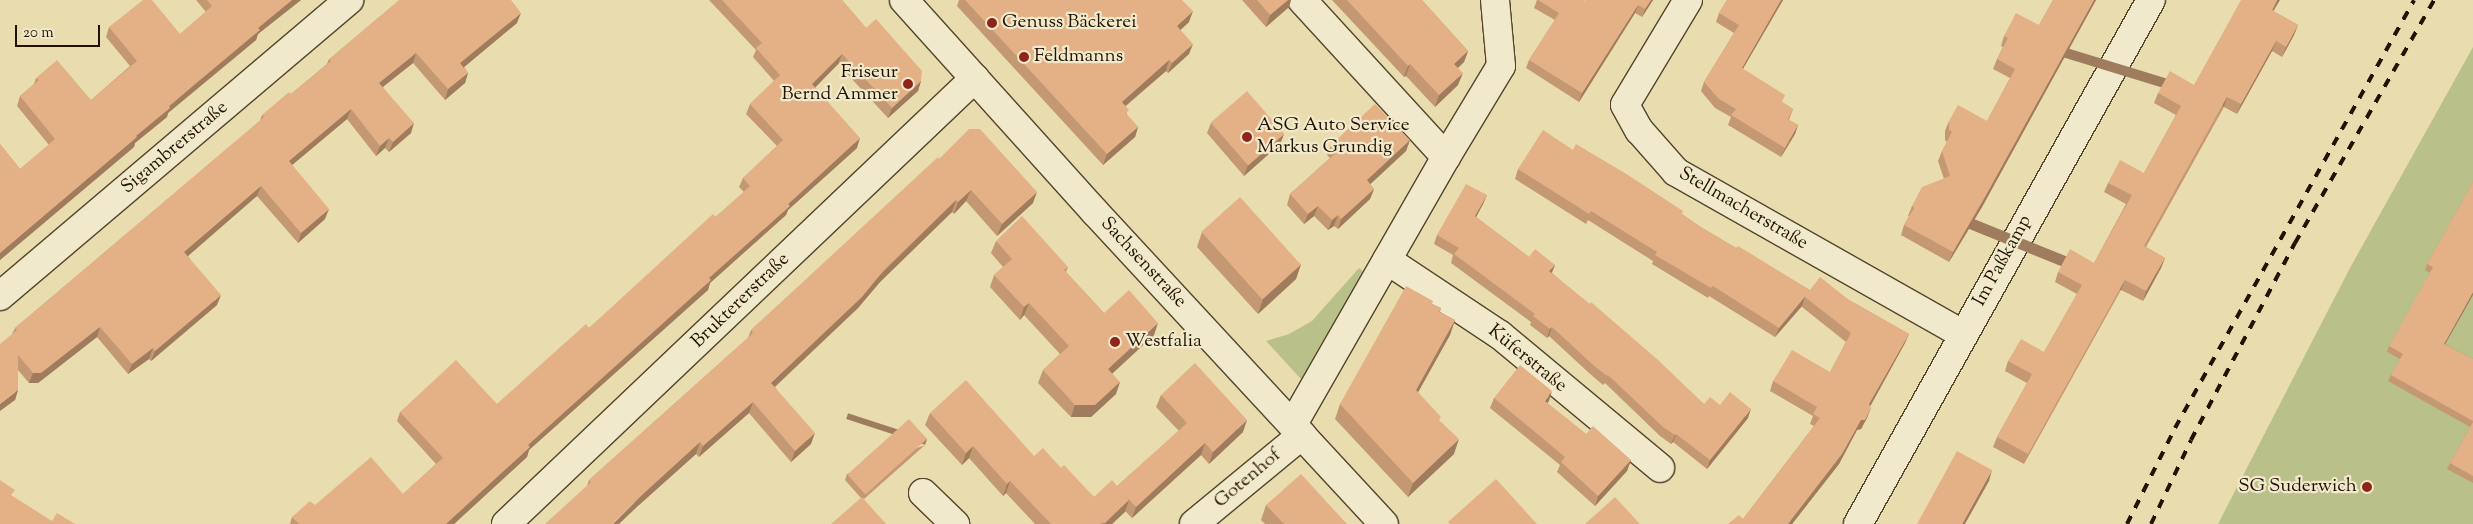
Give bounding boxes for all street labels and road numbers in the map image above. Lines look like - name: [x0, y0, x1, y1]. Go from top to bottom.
- street label: Sigambrerstraße: [117, 97, 233, 199]
- street label: Stellmacherstraße: [1674, 163, 1812, 255]
- street label: Im Paßkamp: [1969, 212, 2037, 310]
- street label: Sachsenstraße: [1095, 213, 1191, 313]
- street label: Bruktererstraße: [687, 249, 795, 353]
- street label: Küferstraße: [1483, 320, 1571, 398]
- street label: Gotenhof: [1210, 444, 1286, 514]

